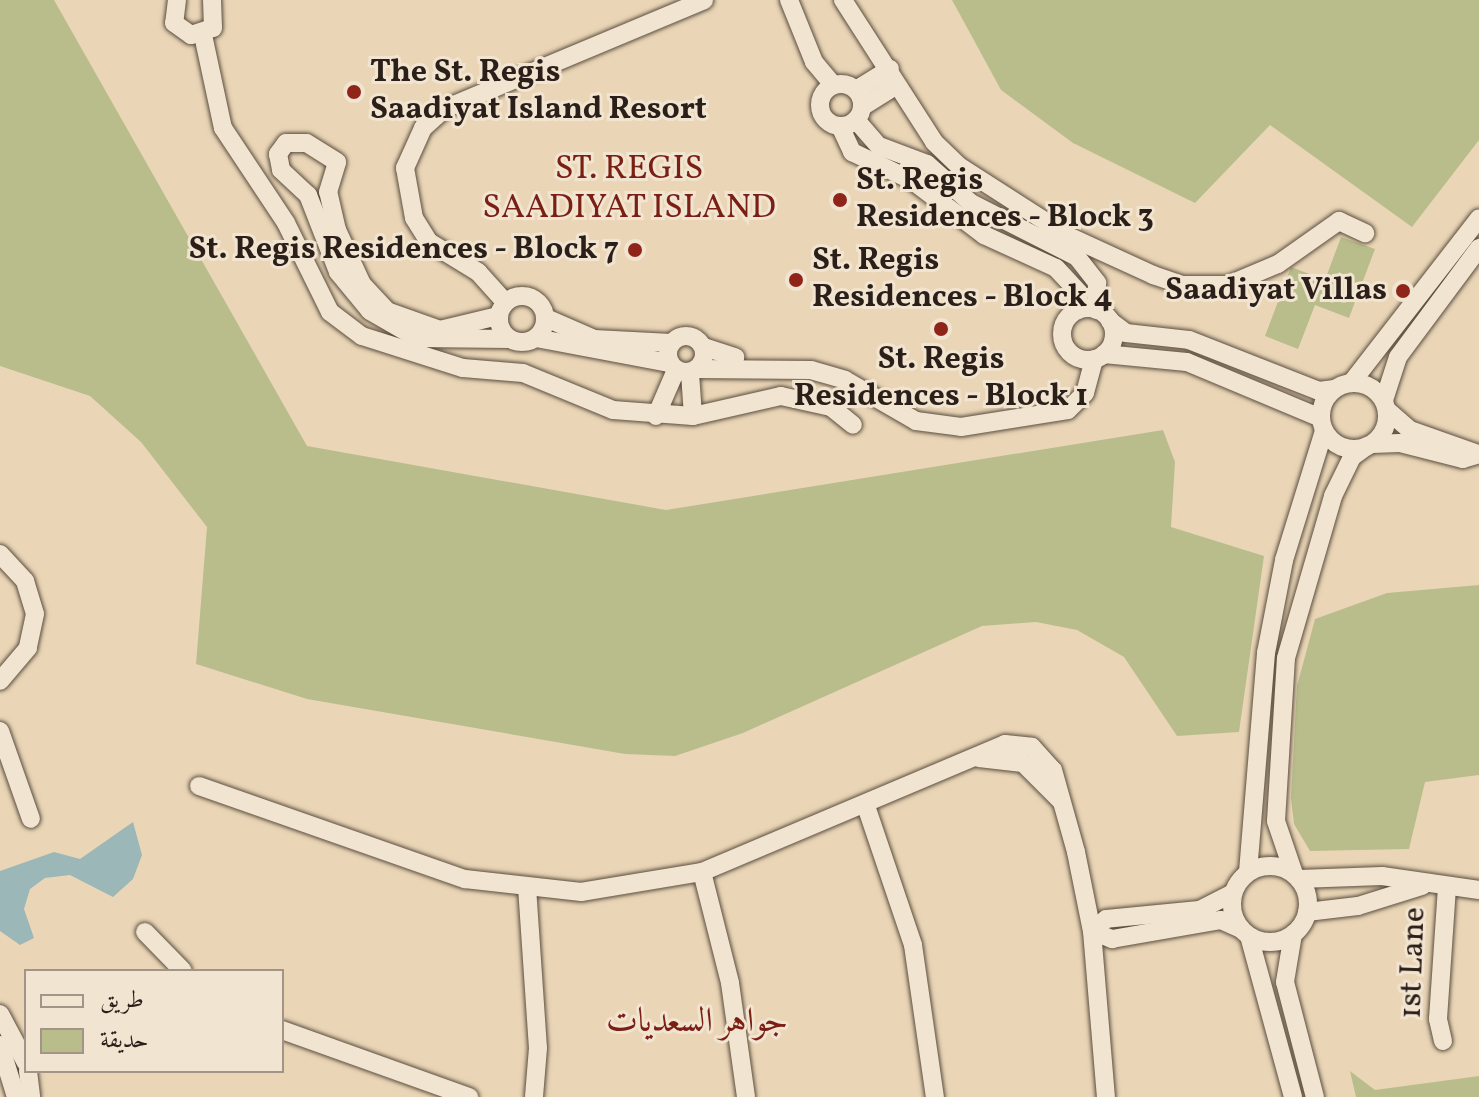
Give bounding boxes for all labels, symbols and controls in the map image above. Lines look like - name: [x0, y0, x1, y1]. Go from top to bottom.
- place label: The St. Regis Saadiyat Island Resort: [370, 55, 707, 130]
- marker: The St. Regis Saadiyat Island Resort: [345, 83, 363, 101]
- district label: ST. REGIS SAADIYAT ISLAND: [467, 149, 791, 228]
- place label: St. Regis Residences - Block 3: [856, 163, 1155, 238]
- marker: St. Regis Residences - Block 3: [831, 191, 849, 209]
- place label: St. Regis Residences - Block 7: [187, 231, 619, 269]
- marker: St. Regis Residences - Block 7: [626, 241, 644, 259]
- place label: St. Regis Residences - Block 4: [812, 243, 1114, 318]
- marker: St. Regis Residences - Block 4: [787, 271, 805, 289]
- place label: Saadiyat Villas: [1164, 272, 1387, 310]
- marker: Saadiyat Villas: [1394, 282, 1412, 300]
- marker: St. Regis Residences - Block 1: [932, 320, 950, 338]
- place label: St. Regis Residences - Block 1: [793, 342, 1089, 417]
- street label: 1st Lane: [1393, 906, 1435, 1020]
- legend: [24, 969, 284, 1073]
- text: طريق: [100, 984, 144, 1018]
- district label: جواهر السعديات: [606, 1003, 788, 1043]
- text: حديقة: [100, 1024, 149, 1058]

